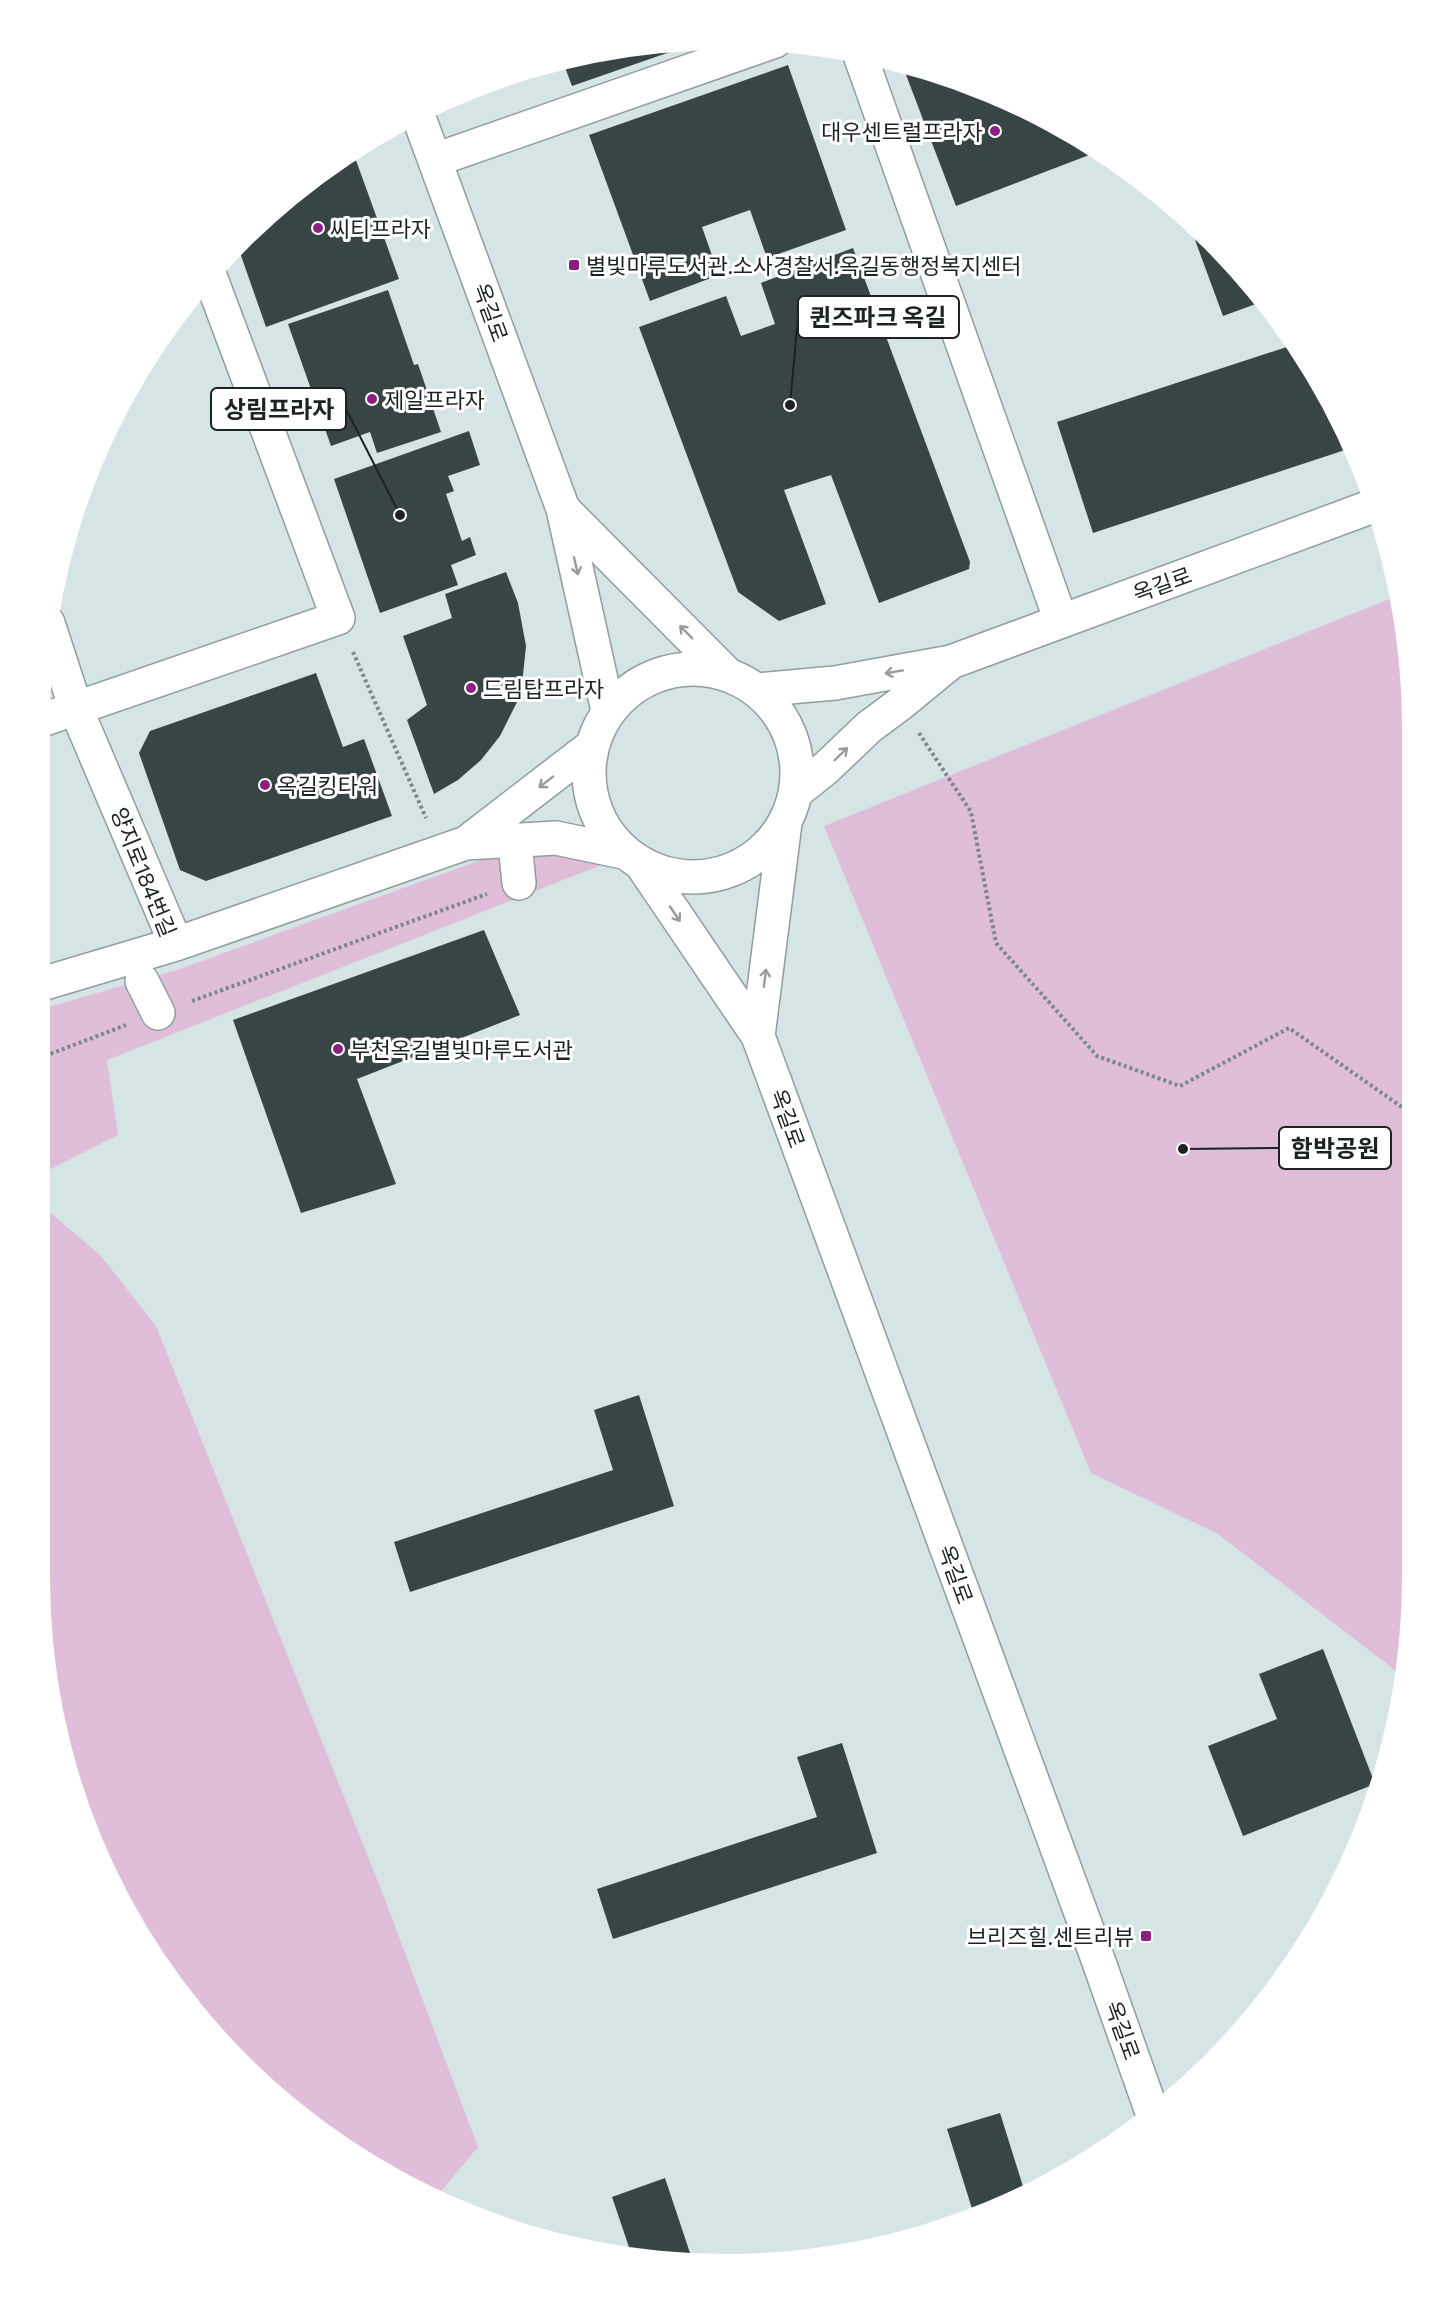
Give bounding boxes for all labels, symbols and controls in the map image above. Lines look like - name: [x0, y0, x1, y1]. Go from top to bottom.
- place label: 대우센트럴프라자: [821, 118, 983, 145]
- marker: 대우센트럴프라자: [988, 124, 1002, 138]
- place label: 씨티프라자: [330, 215, 431, 242]
- marker: 씨티프라자: [311, 221, 325, 235]
- place label: 별빛마루도서관.소사경찰서.옥길동행정복지센터: [586, 252, 1021, 279]
- marker: 별빛마루도서관.소사경찰서.옥길동행정복지센터: [567, 258, 581, 272]
- street label: 옥길로: [468, 279, 514, 345]
- callout: 퀸즈파크 옥길: [798, 296, 959, 338]
- text: 퀸즈파크 옥길: [809, 302, 947, 331]
- place label: 제일프라자: [384, 386, 485, 413]
- callout: 상림프라자: [211, 388, 346, 430]
- marker: 제일프라자: [365, 392, 379, 406]
- text: 상림프라자: [224, 394, 334, 423]
- one-way arrow: [571, 556, 582, 575]
- street label: 옥길로: [1129, 561, 1195, 607]
- one-way arrow: [678, 625, 693, 640]
- one-way arrow: [884, 667, 904, 678]
- place label: 드림탑프라자: [483, 675, 604, 702]
- marker: 드림탑프라자: [464, 681, 478, 695]
- one-way arrow: [833, 747, 848, 761]
- place label: 옥길킹타워: [277, 772, 378, 799]
- one-way arrow: [538, 775, 554, 788]
- marker: 옥길킹타워: [258, 778, 272, 792]
- street label: 양지로184번길: [106, 803, 182, 941]
- one-way arrow: [669, 905, 681, 922]
- one-way arrow: [760, 969, 771, 989]
- place label: 부천옥길별빛마루도서관: [350, 1036, 573, 1063]
- marker: 부천옥길별빛마루도서관: [331, 1042, 345, 1056]
- street label: 옥길로: [765, 1085, 811, 1151]
- callout: 함박공원: [1279, 1127, 1391, 1169]
- text: 함박공원: [1291, 1133, 1379, 1162]
- street label: 옥길로: [933, 1541, 979, 1607]
- place label: 브리즈힐.센트리뷰: [967, 1923, 1134, 1950]
- marker: 브리즈힐.센트리뷰: [1139, 1929, 1153, 1943]
- street label: 옥길로: [1100, 1997, 1146, 2063]

